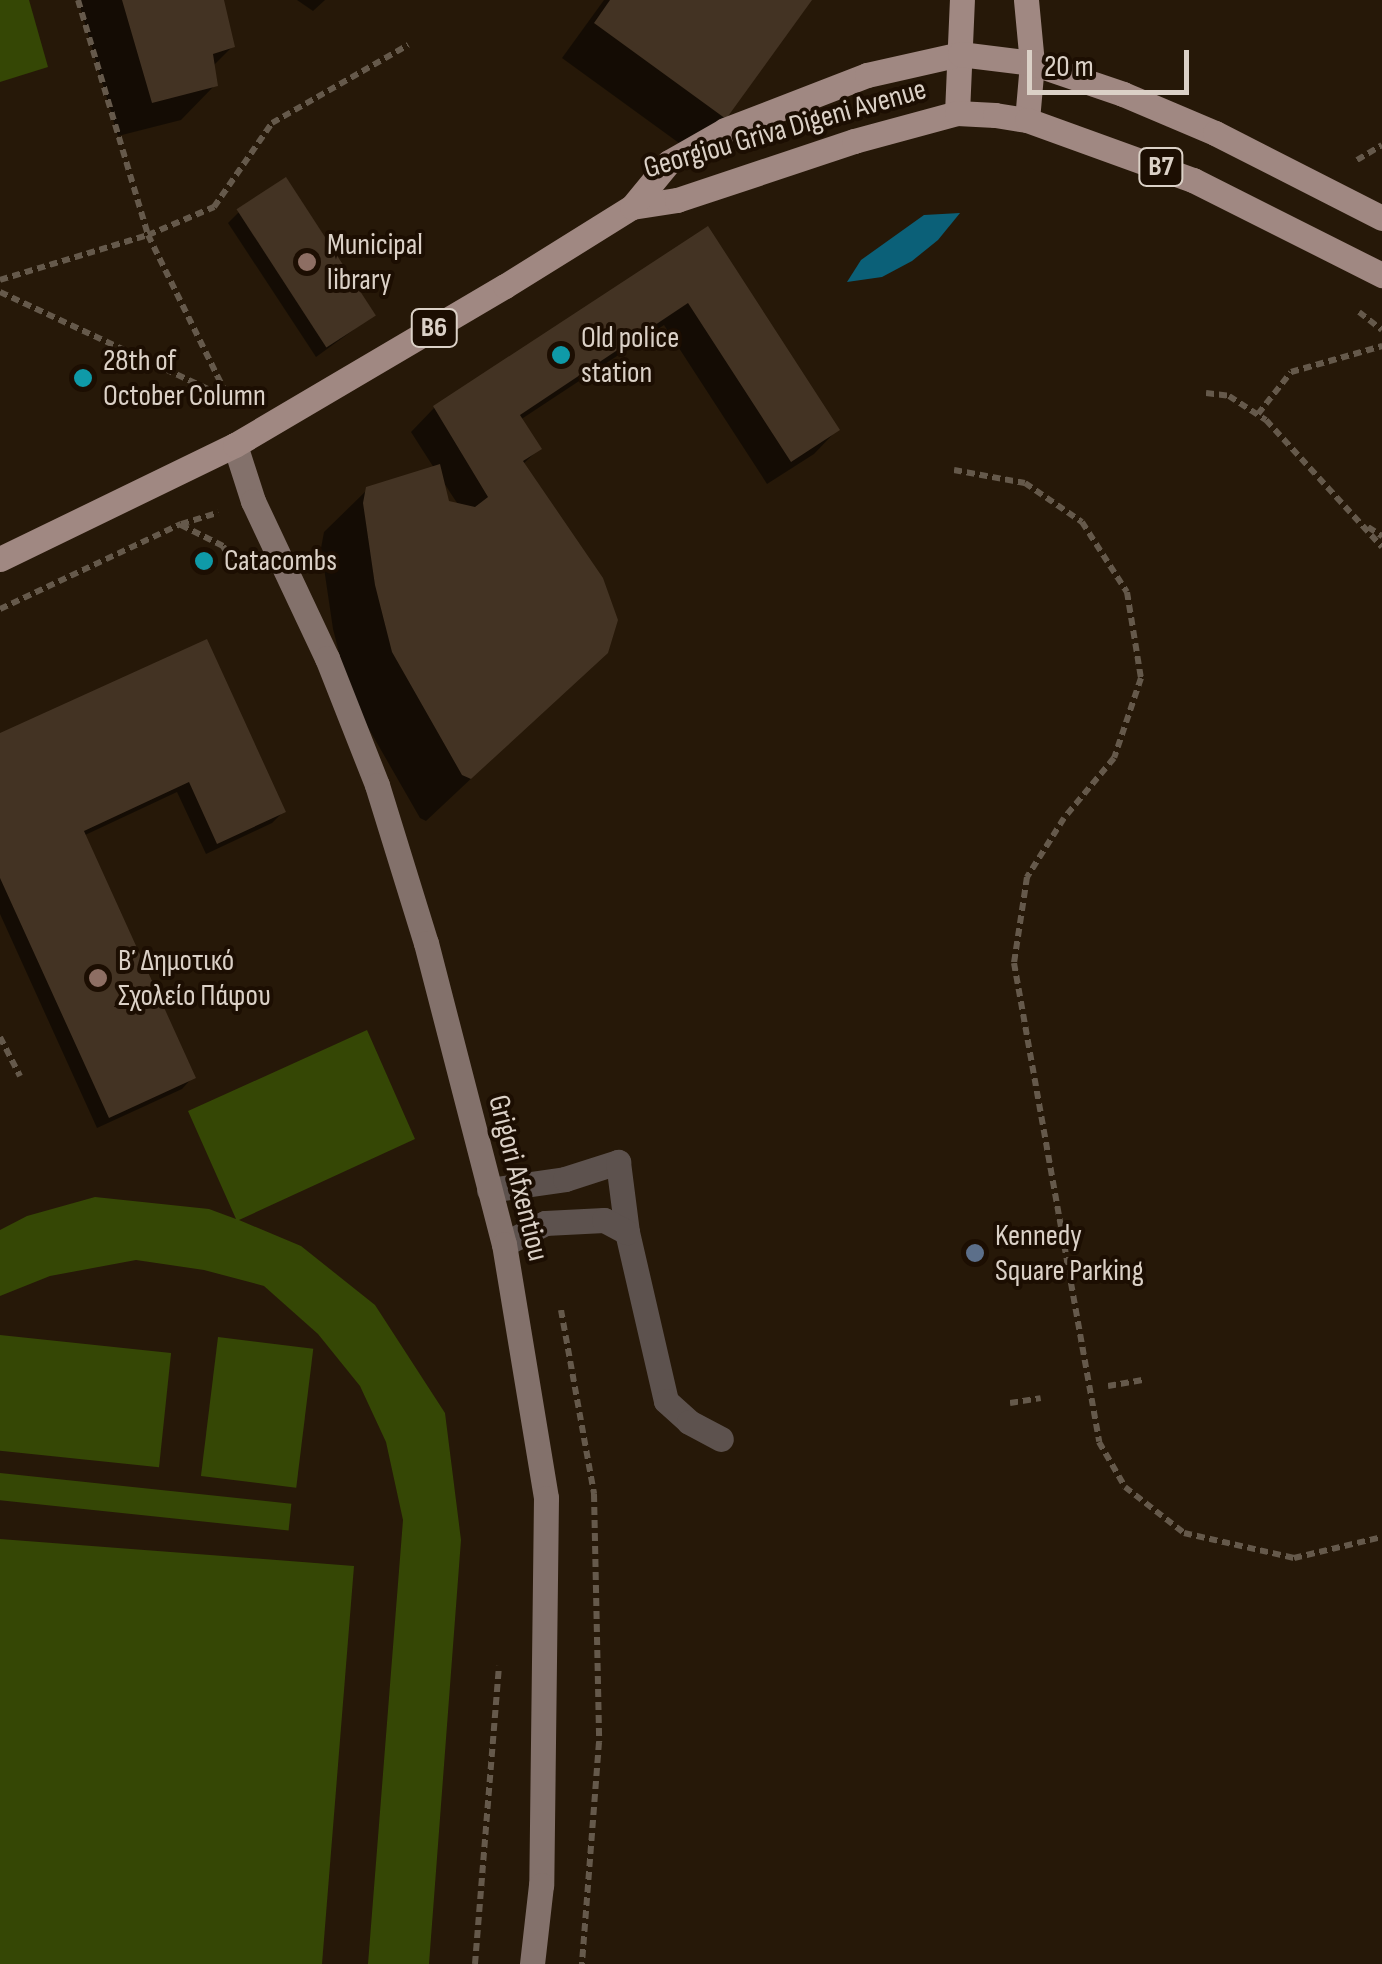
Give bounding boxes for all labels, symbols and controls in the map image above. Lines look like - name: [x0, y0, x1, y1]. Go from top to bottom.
- scale bar: [1032, 30, 1194, 92]
- text: 20 m: [1044, 49, 1094, 85]
- street label: Georgiou Griva Digeni Avenue: [640, 71, 930, 187]
- road number: B7: [1136, 144, 1186, 190]
- place label: Municipal library: [327, 227, 423, 298]
- marker: Municipal library: [296, 251, 318, 273]
- road number: B6: [409, 305, 459, 351]
- place label: Old police station: [581, 320, 679, 390]
- place label: 28th of October Column: [103, 343, 266, 414]
- marker: Old police station: [550, 344, 572, 366]
- marker: 28th of October Column: [72, 367, 94, 389]
- place label: Catacombs: [224, 543, 337, 579]
- marker: Catacombs: [193, 550, 215, 572]
- place label: Β΄ Δημοτικό Σχολείο Πάφου: [118, 943, 271, 1014]
- marker: Β΄ Δημοτικό Σχολείο Πάφου: [87, 967, 109, 989]
- street label: Grigori Afxentiou: [480, 1091, 556, 1265]
- place label: Kennedy Square Parking: [995, 1218, 1144, 1288]
- marker: Kennedy Square Parking: [964, 1242, 986, 1264]

